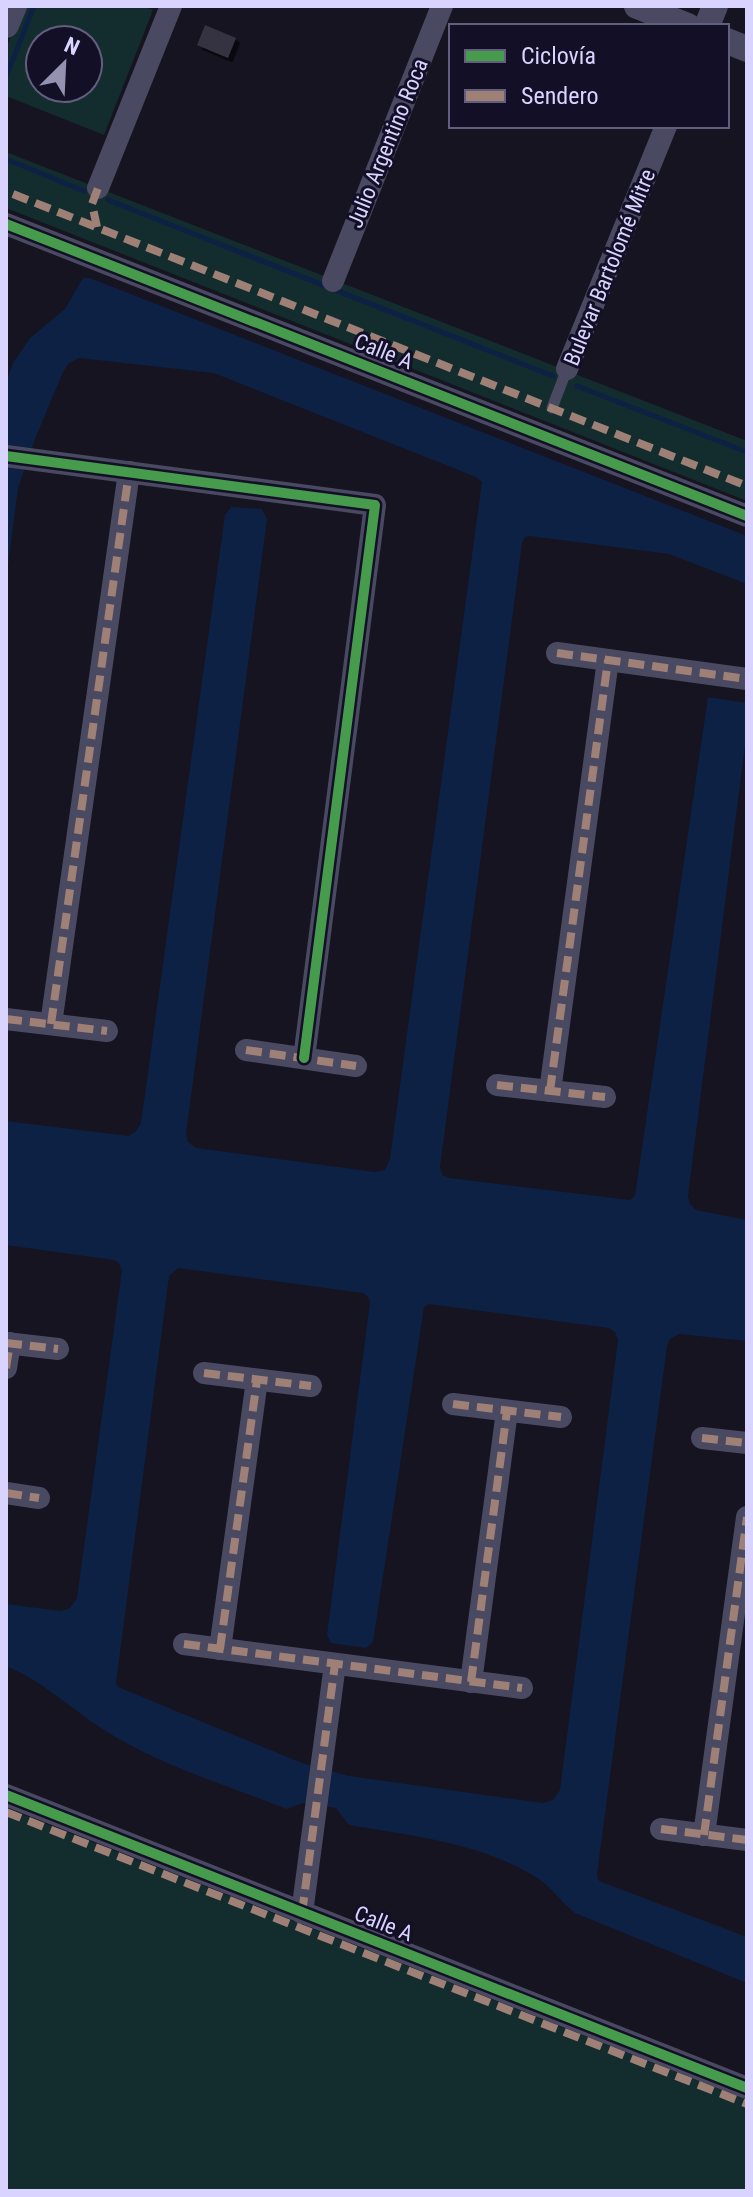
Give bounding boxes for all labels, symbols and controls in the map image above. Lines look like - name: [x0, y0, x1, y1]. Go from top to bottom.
- north arrow: [24, 24, 104, 104]
- legend: [449, 24, 729, 128]
- text: N: [61, 32, 83, 60]
- text: Ciclovía: [521, 42, 596, 70]
- street label: Julio Argentino Roca: [342, 55, 433, 231]
- text: Sendero: [521, 82, 599, 110]
- street label: Bulevar Bartolomé Mitre: [559, 165, 660, 369]
- street label: Calle A: [351, 328, 417, 375]
- street label: Calle A: [351, 1900, 417, 1947]

